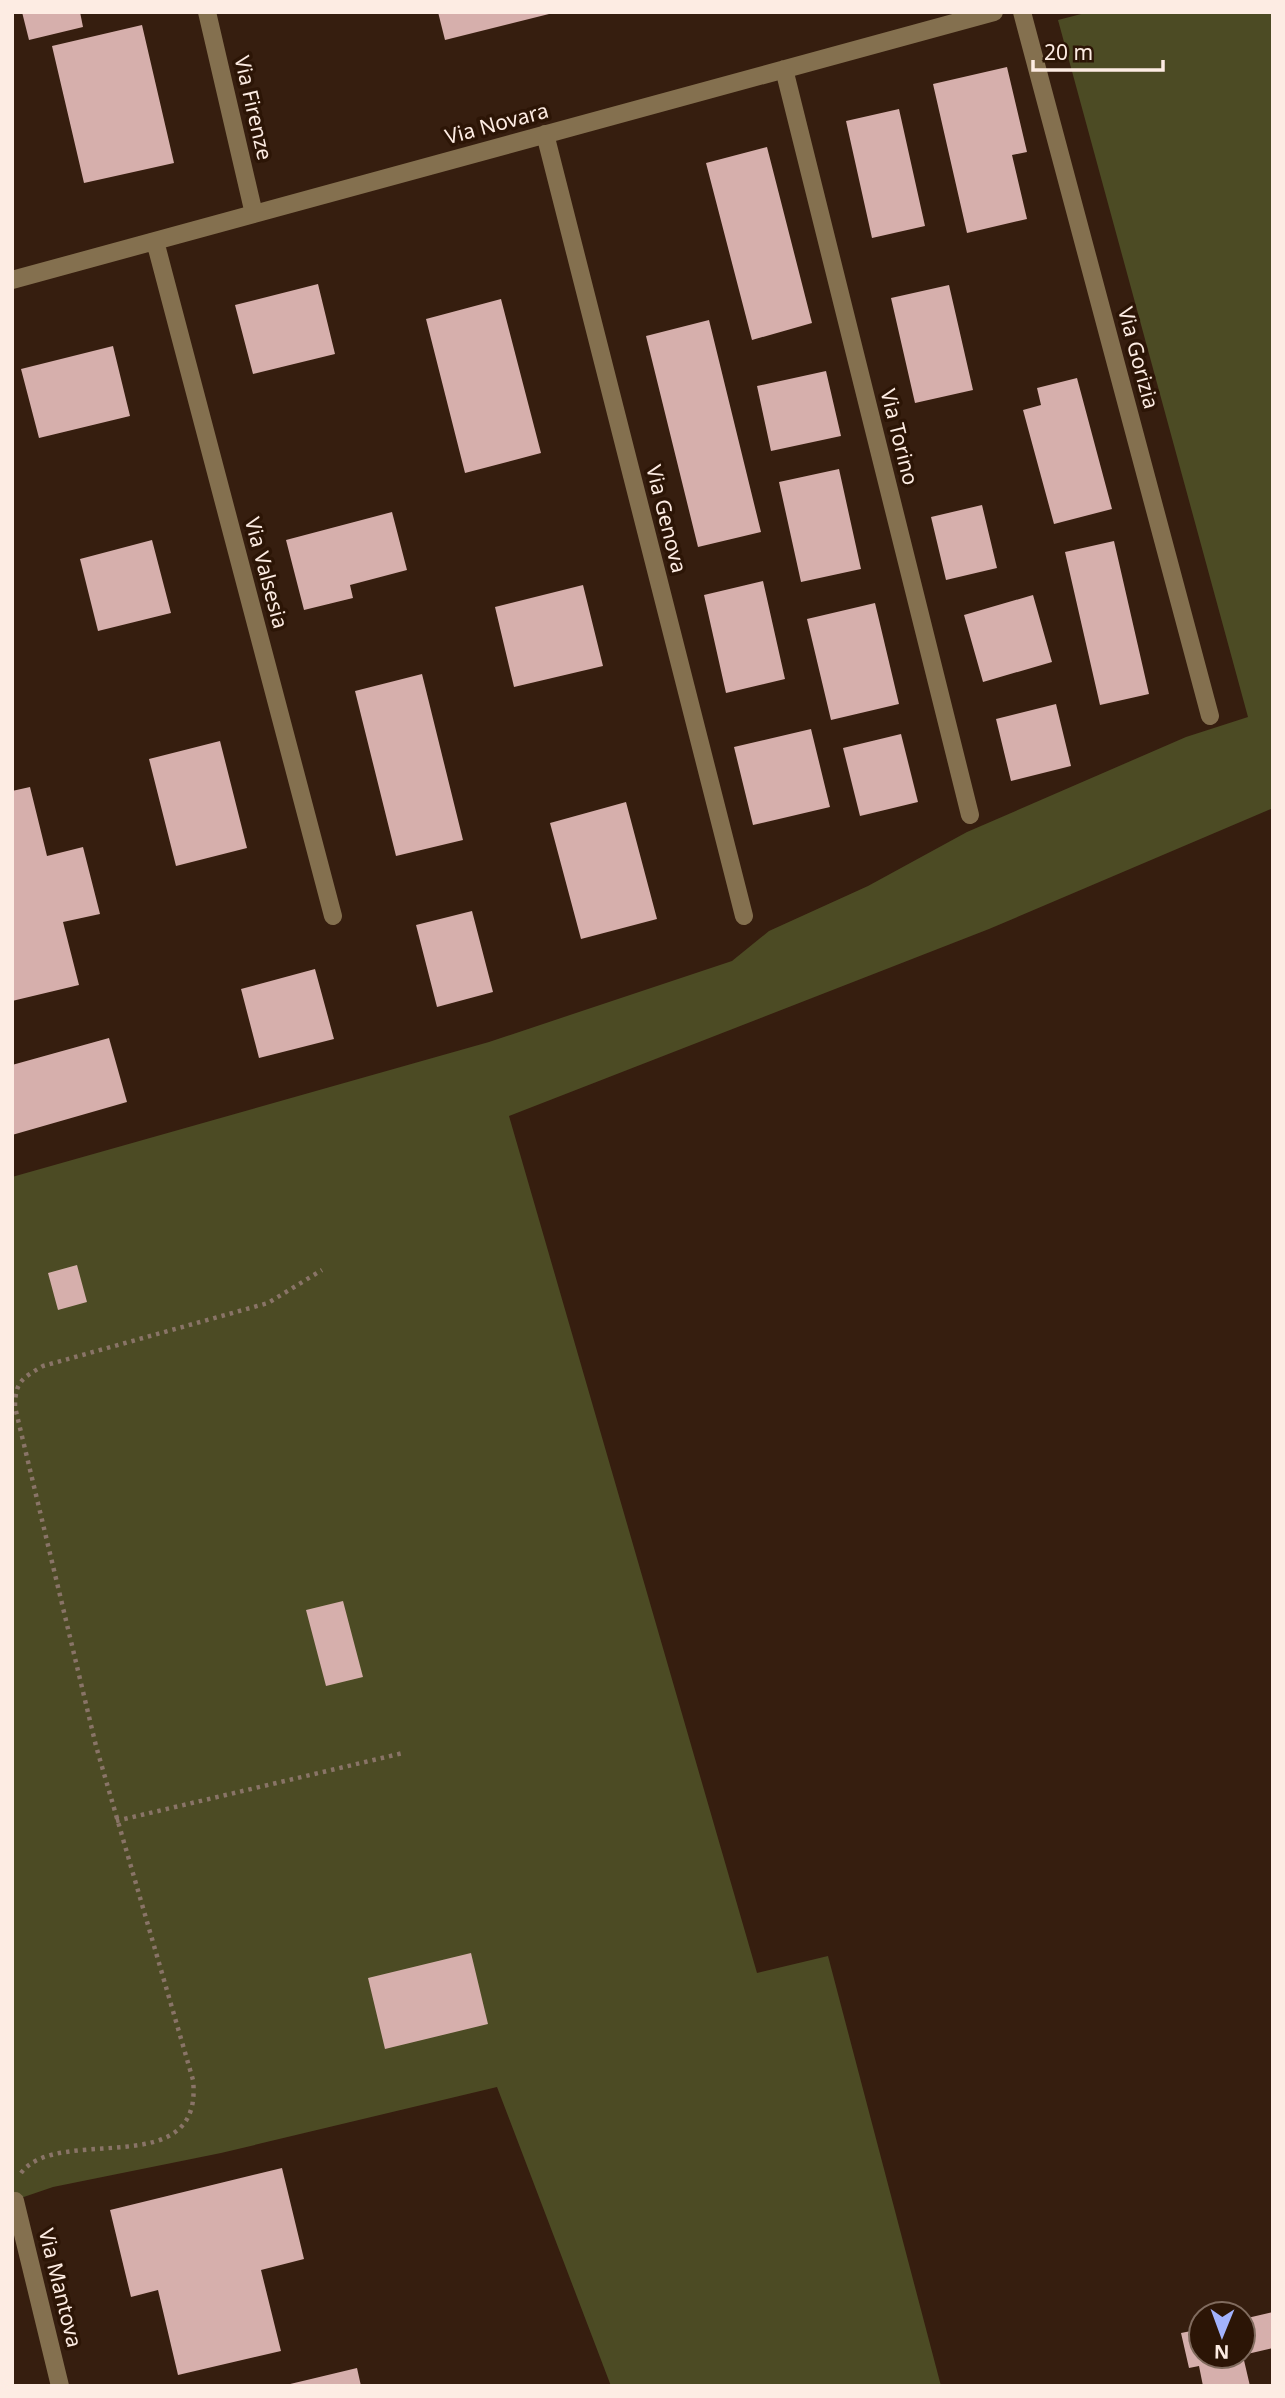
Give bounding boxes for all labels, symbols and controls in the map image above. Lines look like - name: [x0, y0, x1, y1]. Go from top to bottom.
- scale bar: [1033, 28, 1162, 72]
- text: 20 m: [1044, 38, 1093, 66]
- street label: Via Firenze: [228, 53, 280, 163]
- street label: Via Novara: [442, 96, 552, 150]
- street label: Via Gorizia: [1112, 304, 1166, 412]
- street label: Via Torino: [875, 386, 925, 488]
- street label: Via Genova: [640, 462, 694, 576]
- street label: Via Valsesia: [239, 514, 295, 631]
- street label: Via Mantova: [33, 2225, 89, 2350]
- north arrow: [1187, 2300, 1257, 2370]
- text: N: [1214, 2339, 1230, 2365]

